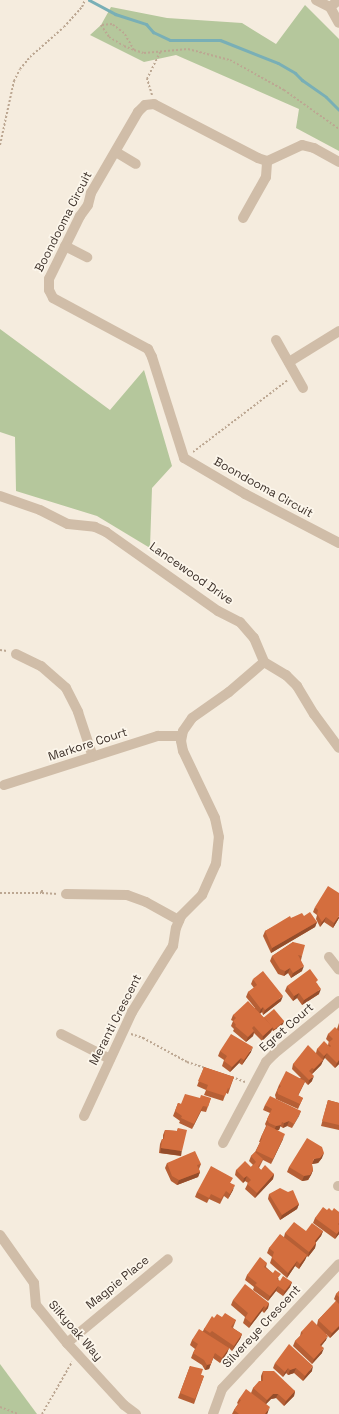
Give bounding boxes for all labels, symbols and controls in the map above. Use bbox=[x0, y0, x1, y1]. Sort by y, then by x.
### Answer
street label: Boondooma Circuit bbox=[32, 169, 96, 275]
street label: Boondooma Circuit bbox=[211, 455, 315, 521]
street label: Lancewood Drive bbox=[146, 540, 236, 608]
street label: Markore Court bbox=[47, 725, 129, 765]
street label: Meranti Crescent bbox=[87, 972, 145, 1068]
street label: Egret Court bbox=[257, 1001, 317, 1055]
street label: Magpie Place bbox=[84, 1253, 152, 1313]
street label: Silvereye Crescent bbox=[220, 1283, 304, 1371]
street label: Silkyoak Way bbox=[45, 1298, 105, 1364]

